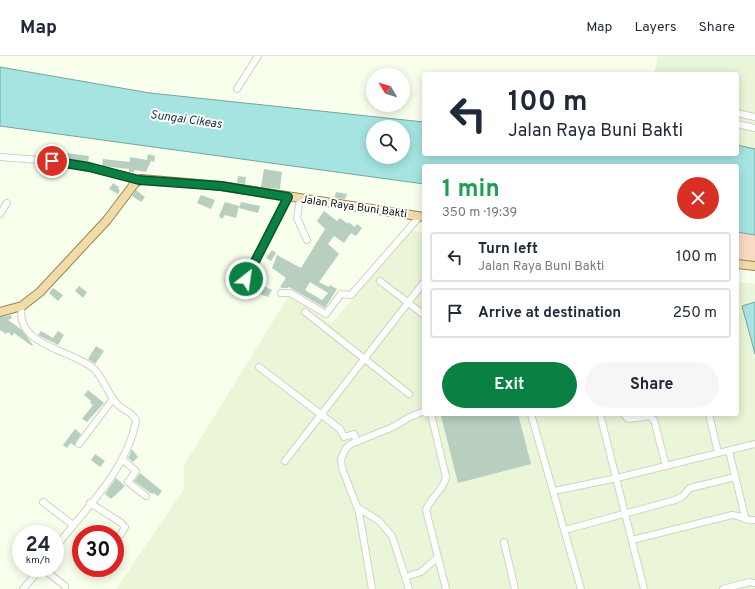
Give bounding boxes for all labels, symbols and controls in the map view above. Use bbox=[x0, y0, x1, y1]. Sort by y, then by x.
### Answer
text: Map bbox=[20, 16, 57, 40]
text: Map bbox=[586, 19, 612, 36]
text: Layers bbox=[634, 19, 676, 36]
text: Share bbox=[698, 19, 735, 36]
north arrow bbox=[366, 68, 410, 112]
map controls bbox=[366, 68, 410, 164]
text: 100 m bbox=[508, 85, 588, 121]
icon: left bbox=[442, 88, 494, 140]
water label: Sungai Cikeas bbox=[149, 107, 223, 133]
button: search bbox=[366, 120, 410, 164]
text: Jalan Raya Buni Bakti bbox=[508, 120, 683, 143]
pin bbox=[35, 144, 69, 178]
icon: arrive bbox=[41, 150, 63, 172]
text: 1 min bbox=[442, 175, 500, 205]
button: close bbox=[677, 177, 719, 219]
street label: Jalan Raya Buni Bakti bbox=[300, 193, 408, 221]
text: 350 m · 19:39 bbox=[442, 205, 517, 221]
text: Turn left bbox=[478, 240, 538, 259]
icon: left bbox=[444, 246, 466, 268]
text: 100 m bbox=[676, 248, 717, 267]
position arrow bbox=[225, 258, 267, 300]
text: Jalan Raya Buni Bakti bbox=[478, 259, 604, 275]
icon: arrive bbox=[444, 302, 466, 324]
text: Arrive at destination bbox=[478, 304, 621, 323]
text: 250 m bbox=[673, 304, 717, 323]
button: Exit bbox=[442, 362, 577, 408]
button: Share bbox=[585, 362, 719, 408]
speed limit sign: 30 bbox=[72, 525, 124, 577]
text: 24 bbox=[25, 533, 51, 559]
text: km/h bbox=[26, 554, 50, 567]

